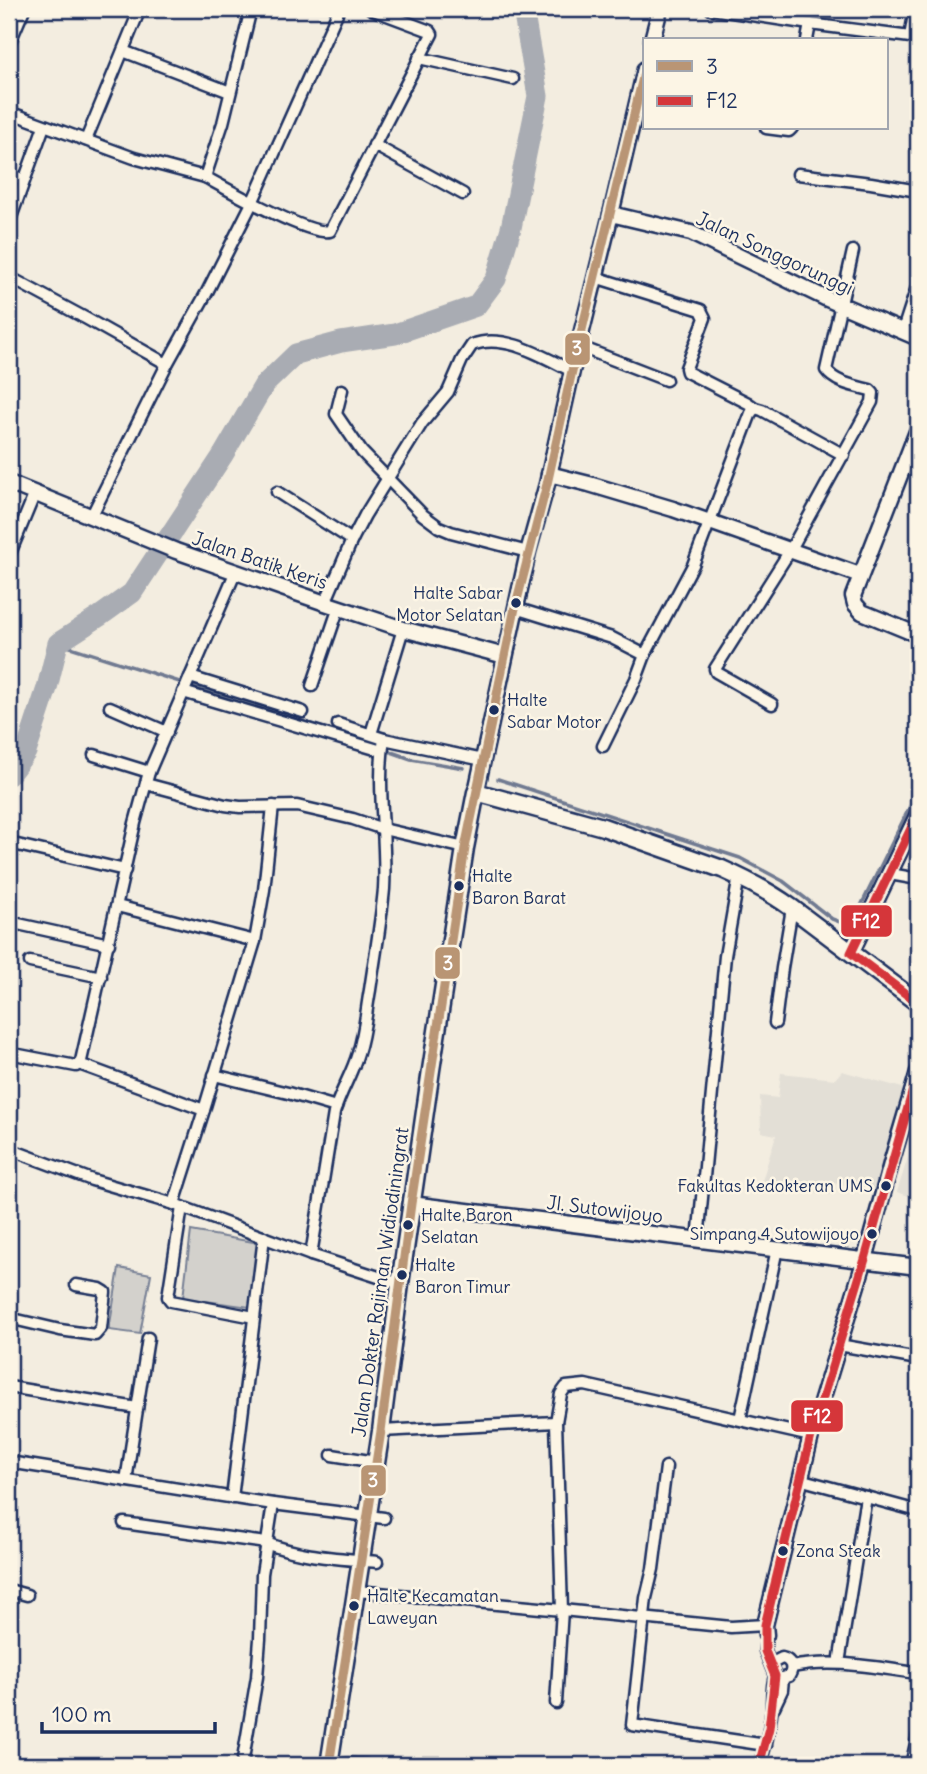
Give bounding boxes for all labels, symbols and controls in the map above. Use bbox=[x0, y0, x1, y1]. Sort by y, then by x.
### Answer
legend bbox=[643, 38, 888, 130]
text: 3 bbox=[706, 53, 718, 80]
text: F12 bbox=[706, 87, 738, 114]
street label: Jalan Songgorunggi bbox=[693, 206, 857, 300]
line badge: 3 bbox=[564, 332, 591, 366]
text: 3 bbox=[572, 336, 582, 360]
street label: Jalan Batik Keris bbox=[189, 526, 331, 594]
place label: Halte Sabar Motor Selatan bbox=[396, 582, 503, 626]
marker: Halte Sabar Motor Selatan bbox=[509, 596, 523, 610]
place label: Halte Sabar Motor bbox=[507, 689, 602, 733]
marker: Halte Sabar Motor bbox=[487, 703, 501, 717]
place label: Halte Baron Barat bbox=[472, 865, 566, 909]
marker: Halte Baron Barat bbox=[452, 879, 466, 893]
line badge: F12 bbox=[840, 904, 893, 938]
text: F12 bbox=[852, 909, 880, 933]
line badge: 3 bbox=[434, 946, 461, 980]
text: 3 bbox=[443, 951, 453, 975]
street label: Jalan Dokter Rajiman Widiodiningrat bbox=[346, 1125, 414, 1439]
place label: Fakultas Kedokteran UMS bbox=[677, 1175, 873, 1197]
marker: Fakultas Kedokteran UMS bbox=[879, 1179, 893, 1193]
street label: Jl. Sutowijoyo bbox=[545, 1190, 665, 1228]
place label: Halte Baron Selatan bbox=[421, 1204, 513, 1248]
marker: Halte Baron Selatan bbox=[401, 1218, 415, 1232]
place label: Simpang 4 Sutowijoyo bbox=[690, 1223, 859, 1245]
marker: Simpang 4 Sutowijoyo bbox=[865, 1227, 879, 1241]
place label: Halte Baron Timur bbox=[415, 1254, 511, 1298]
marker: Halte Baron Timur bbox=[395, 1268, 409, 1282]
line badge: F12 bbox=[790, 1399, 844, 1433]
text: F12 bbox=[803, 1404, 831, 1428]
line badge: 3 bbox=[360, 1464, 387, 1497]
text: 3 bbox=[368, 1468, 378, 1492]
place label: Zona Steak bbox=[796, 1540, 881, 1562]
marker: Zona Steak bbox=[776, 1544, 790, 1558]
place label: Halte Kecamatan Laweyan bbox=[367, 1585, 499, 1629]
marker: Halte Kecamatan Laweyan bbox=[347, 1599, 361, 1613]
scale bar bbox=[42, 1690, 215, 1734]
text: 100 m bbox=[52, 1701, 111, 1728]

